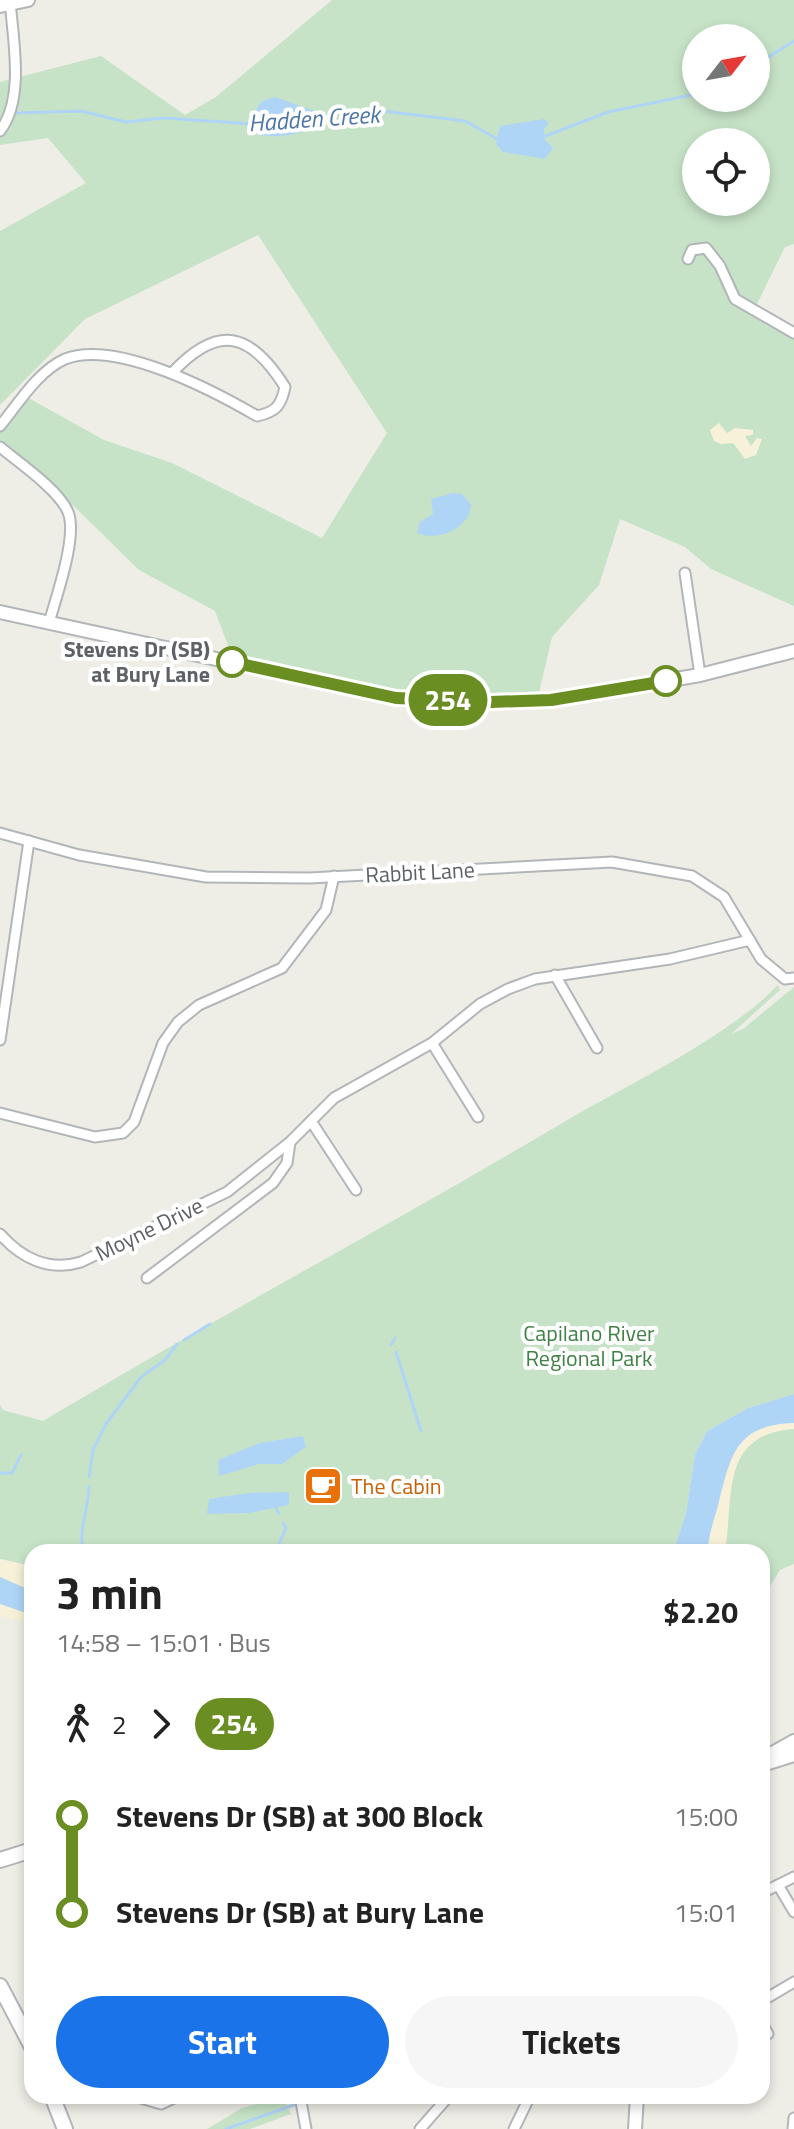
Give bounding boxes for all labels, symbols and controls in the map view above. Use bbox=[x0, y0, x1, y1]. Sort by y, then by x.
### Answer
north arrow bbox=[682, 24, 770, 112]
map controls bbox=[682, 24, 770, 216]
water label: Hadden Creek bbox=[247, 95, 384, 141]
button: locate bbox=[682, 128, 770, 216]
place label: Stevens Dr (SB) at Bury Lane bbox=[64, 632, 210, 691]
marker: Stevens Dr (SB) at Bury Lane bbox=[217, 647, 247, 677]
unlabelled marker bbox=[651, 666, 681, 696]
line badge: 254 bbox=[402, 674, 494, 726]
text: 254 bbox=[424, 678, 472, 721]
street label: Rabbit Lane bbox=[364, 852, 476, 892]
street label: Moyne Drive bbox=[89, 1188, 209, 1270]
park label: Capilano River Regional Park bbox=[523, 1316, 655, 1375]
cafe icon: The Cabin bbox=[302, 1465, 344, 1507]
place label: The Cabin bbox=[351, 1469, 442, 1503]
text: 3 min bbox=[56, 1559, 163, 1626]
text: $2.20 bbox=[663, 1589, 738, 1635]
text: 14:58 – 15:01 · Bus bbox=[56, 1623, 271, 1662]
icon: walk bbox=[56, 1702, 100, 1746]
icon: forward bbox=[139, 1702, 183, 1746]
text: 254 bbox=[211, 1702, 258, 1745]
text: 2 bbox=[112, 1705, 127, 1744]
text: Stevens Dr (SB) at 300 Block bbox=[116, 1793, 483, 1839]
text: 15:00 bbox=[674, 1797, 738, 1836]
text: Stevens Dr (SB) at Bury Lane bbox=[116, 1889, 484, 1935]
text: 15:01 bbox=[674, 1893, 738, 1932]
button: Start bbox=[56, 1996, 389, 2088]
button: Tickets bbox=[405, 1996, 738, 2088]

